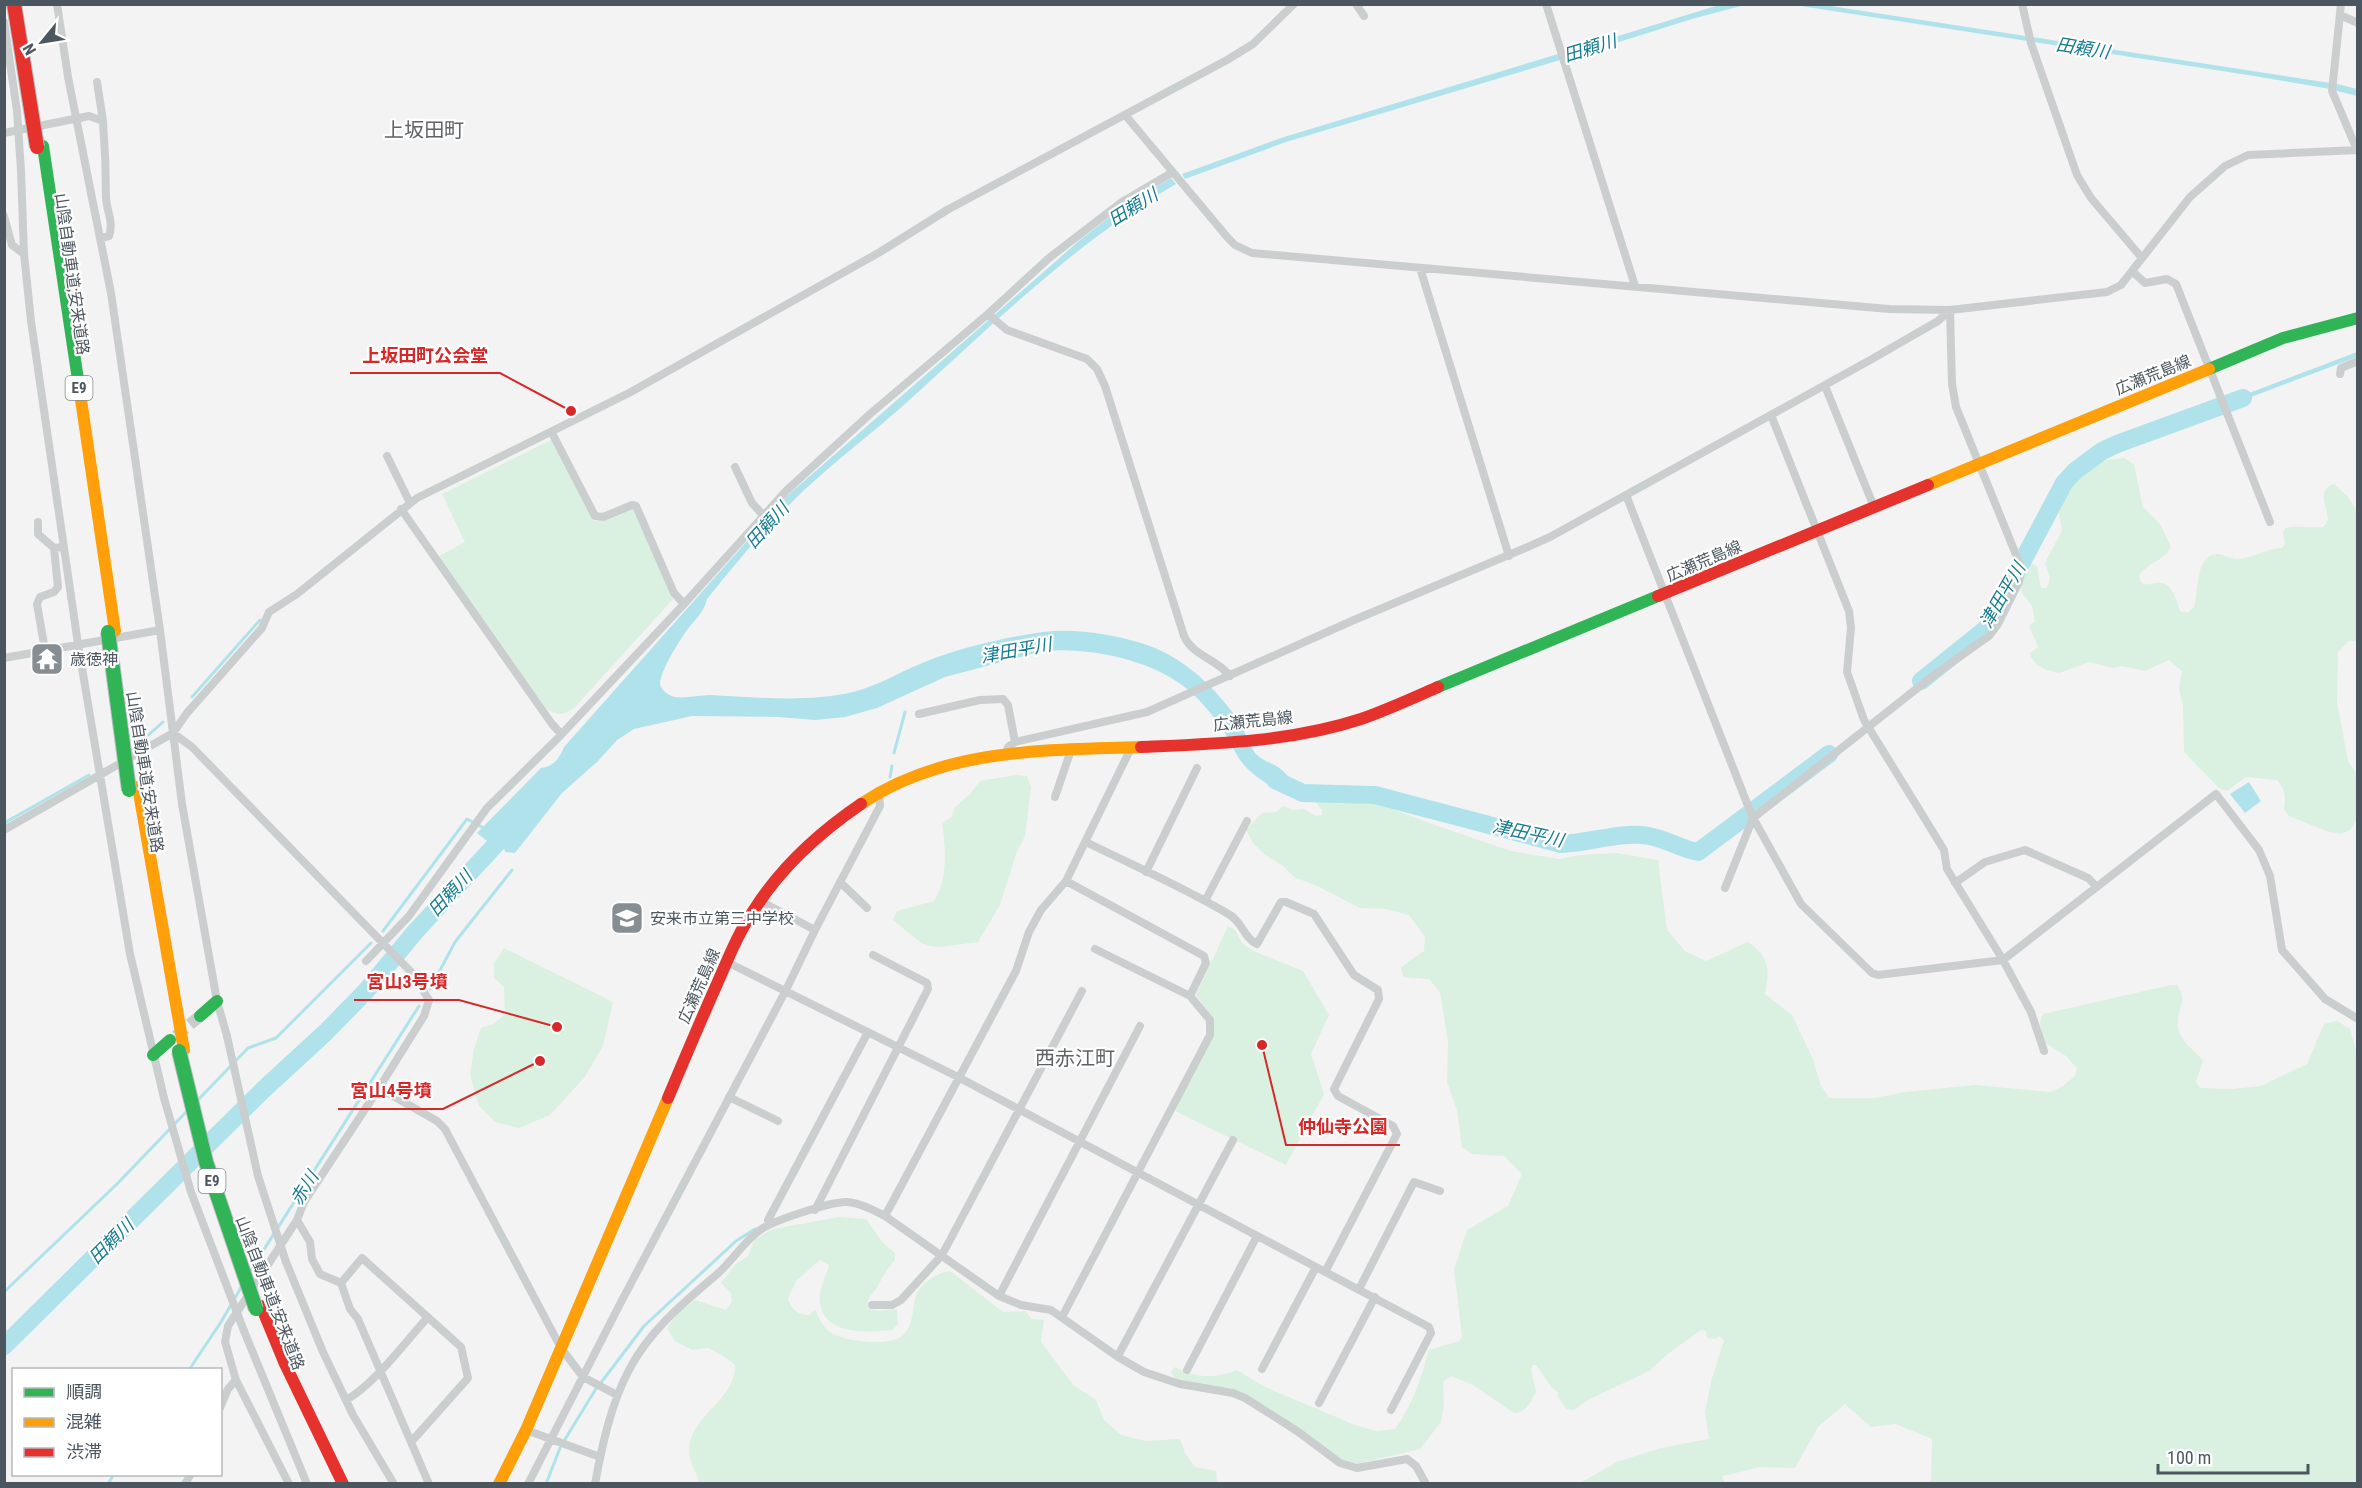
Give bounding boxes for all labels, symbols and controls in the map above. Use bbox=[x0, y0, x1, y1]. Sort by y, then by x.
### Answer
north arrow bbox=[12, 12, 72, 72]
water label: 田頼川 bbox=[1561, 29, 1621, 66]
water label: 田頼川 bbox=[2055, 33, 2113, 63]
text: N bbox=[19, 40, 40, 58]
district label: 上坂田町 bbox=[384, 118, 464, 142]
water label: 田頼川 bbox=[1105, 183, 1163, 230]
street label: 山陰自動車道;安来道路 bbox=[51, 192, 93, 356]
callout: 上坂田町公会堂 bbox=[350, 337, 500, 373]
text: 上坂田町公会堂 bbox=[362, 345, 488, 366]
street label: 広瀬荒島線 bbox=[2112, 351, 2194, 399]
road number: E9 bbox=[66, 376, 92, 400]
water label: 田頼川 bbox=[741, 496, 794, 552]
street label: 広瀬荒島線 bbox=[1663, 537, 1745, 585]
water label: 津田平川 bbox=[1975, 557, 2030, 631]
water label: 津田平川 bbox=[979, 633, 1055, 667]
temple icon: 歳徳神 bbox=[29, 641, 65, 677]
place label: 歳徳神 bbox=[70, 650, 118, 669]
street label: 山陰自動車道;安来道路 bbox=[123, 690, 167, 854]
street label: 広瀬荒島線 bbox=[1212, 707, 1294, 735]
water label: 津田平川 bbox=[1491, 815, 1567, 851]
water label: 田頼川 bbox=[424, 865, 477, 920]
school or university icon: 安来市立第三中学校 bbox=[609, 900, 645, 936]
place label: 安来市立第三中学校 bbox=[650, 909, 794, 928]
street label: 広瀬荒島線 bbox=[674, 946, 724, 1026]
callout: 宮山3号墳 bbox=[354, 964, 459, 1000]
text: 宮山3号墳 bbox=[366, 971, 448, 992]
district label: 西赤江町 bbox=[1035, 1046, 1115, 1070]
callout: 宮山4号墳 bbox=[338, 1073, 443, 1109]
text: 宮山4号墳 bbox=[350, 1080, 432, 1101]
callout: 仲仙寺公園 bbox=[1286, 1109, 1400, 1145]
text: 仲仙寺公園 bbox=[1298, 1116, 1388, 1137]
water label: 赤川 bbox=[286, 1165, 324, 1209]
road number: E9 bbox=[198, 1169, 226, 1193]
water label: 田頼川 bbox=[84, 1213, 139, 1268]
street label: 山陰自動車道;安来道路 bbox=[232, 1213, 308, 1373]
legend bbox=[12, 1368, 222, 1476]
text: 順調 bbox=[66, 1381, 102, 1402]
text: 混雑 bbox=[66, 1411, 102, 1432]
scale bar bbox=[2158, 1437, 2308, 1475]
text: 渋滞 bbox=[66, 1441, 102, 1462]
text: 100 m bbox=[2167, 1447, 2211, 1468]

